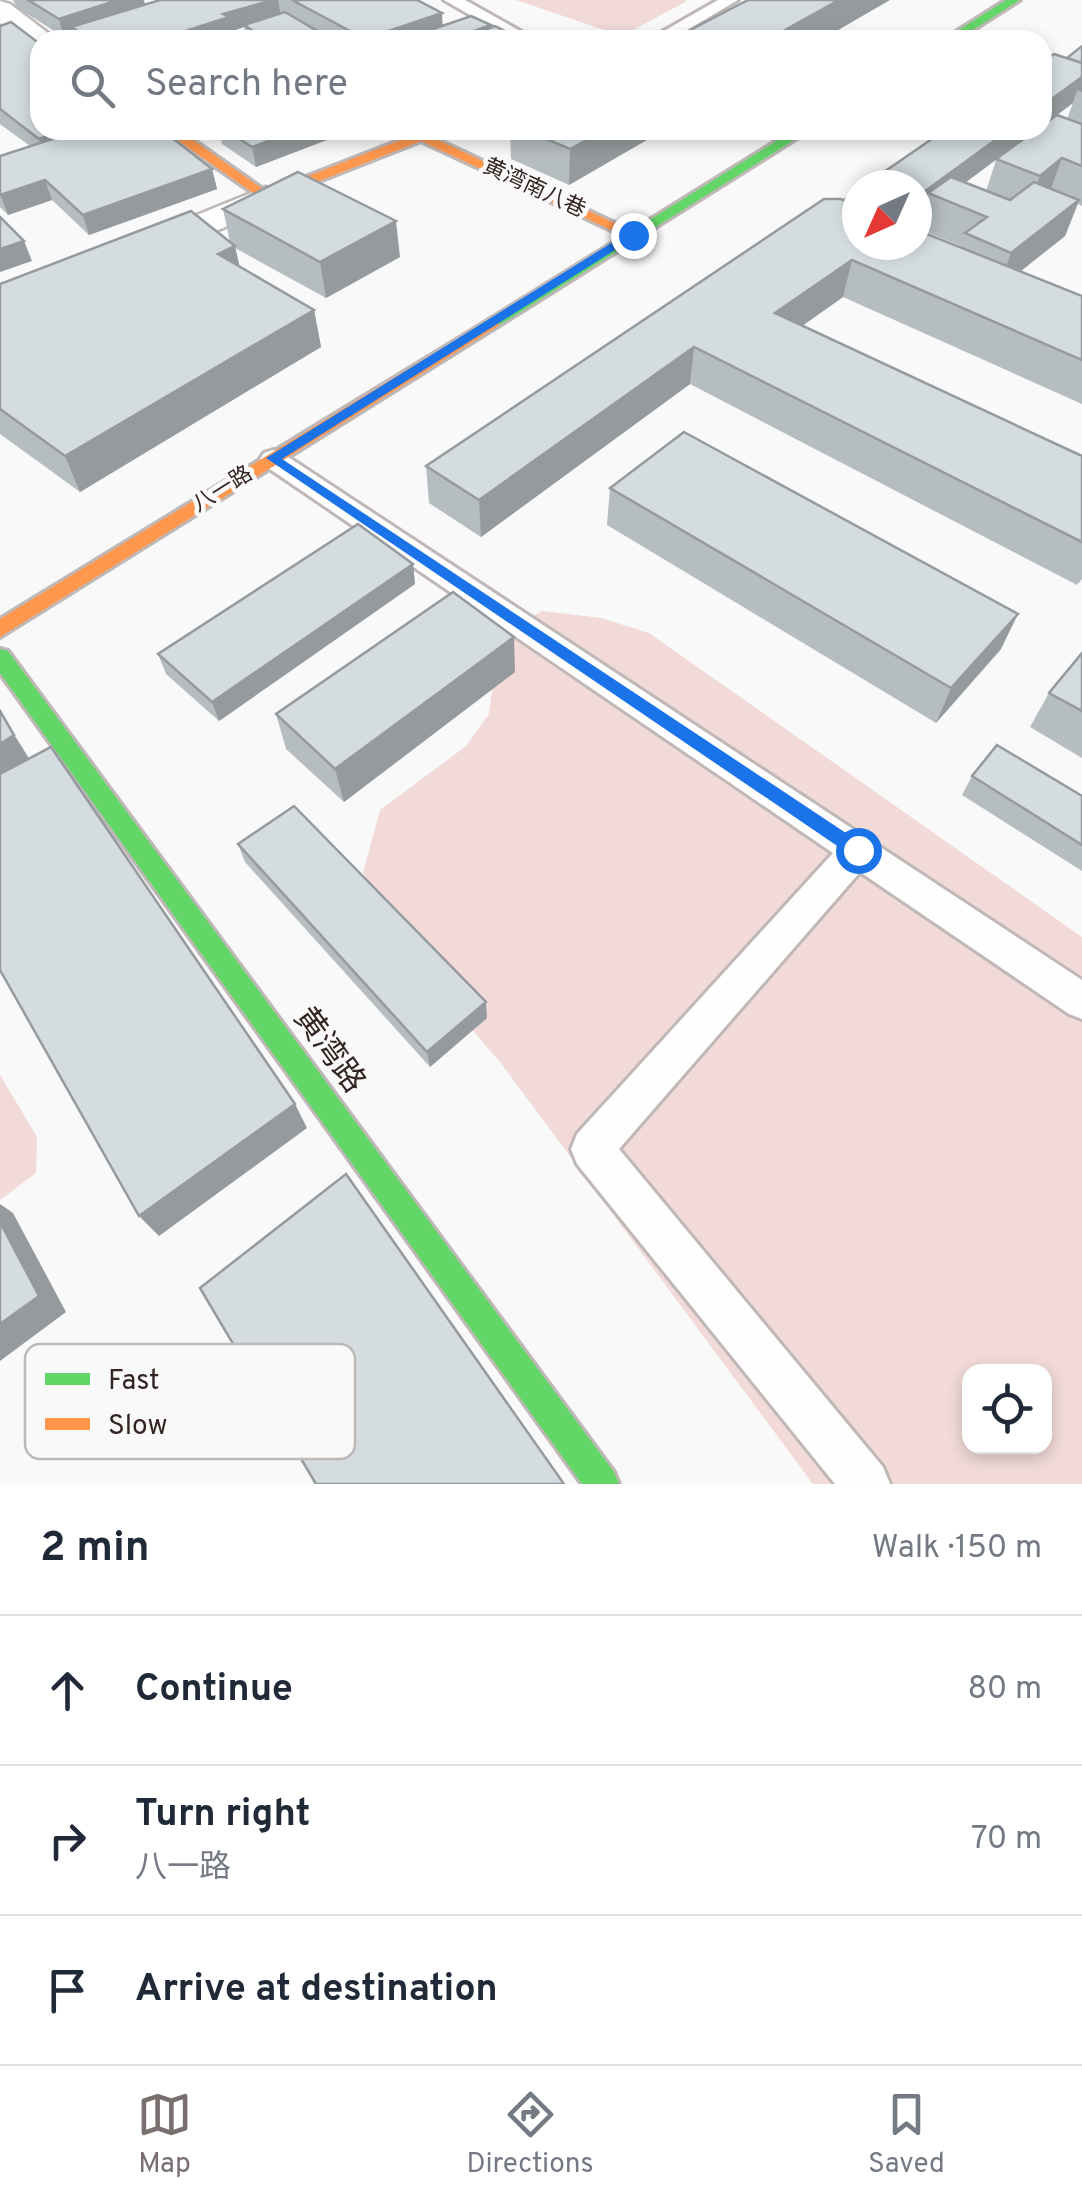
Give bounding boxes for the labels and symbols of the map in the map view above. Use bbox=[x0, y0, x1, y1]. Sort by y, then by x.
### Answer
street label: 黄湾南八巷 bbox=[478, 154, 590, 224]
north arrow bbox=[842, 170, 932, 260]
route end bbox=[611, 213, 657, 259]
street label: 八一路 bbox=[188, 461, 258, 519]
route start bbox=[836, 828, 882, 874]
street label: 黄湾路 bbox=[284, 1000, 372, 1102]
legend bbox=[25, 1344, 355, 1459]
text: Fast bbox=[108, 1364, 160, 1400]
text: Slow bbox=[108, 1409, 167, 1445]

